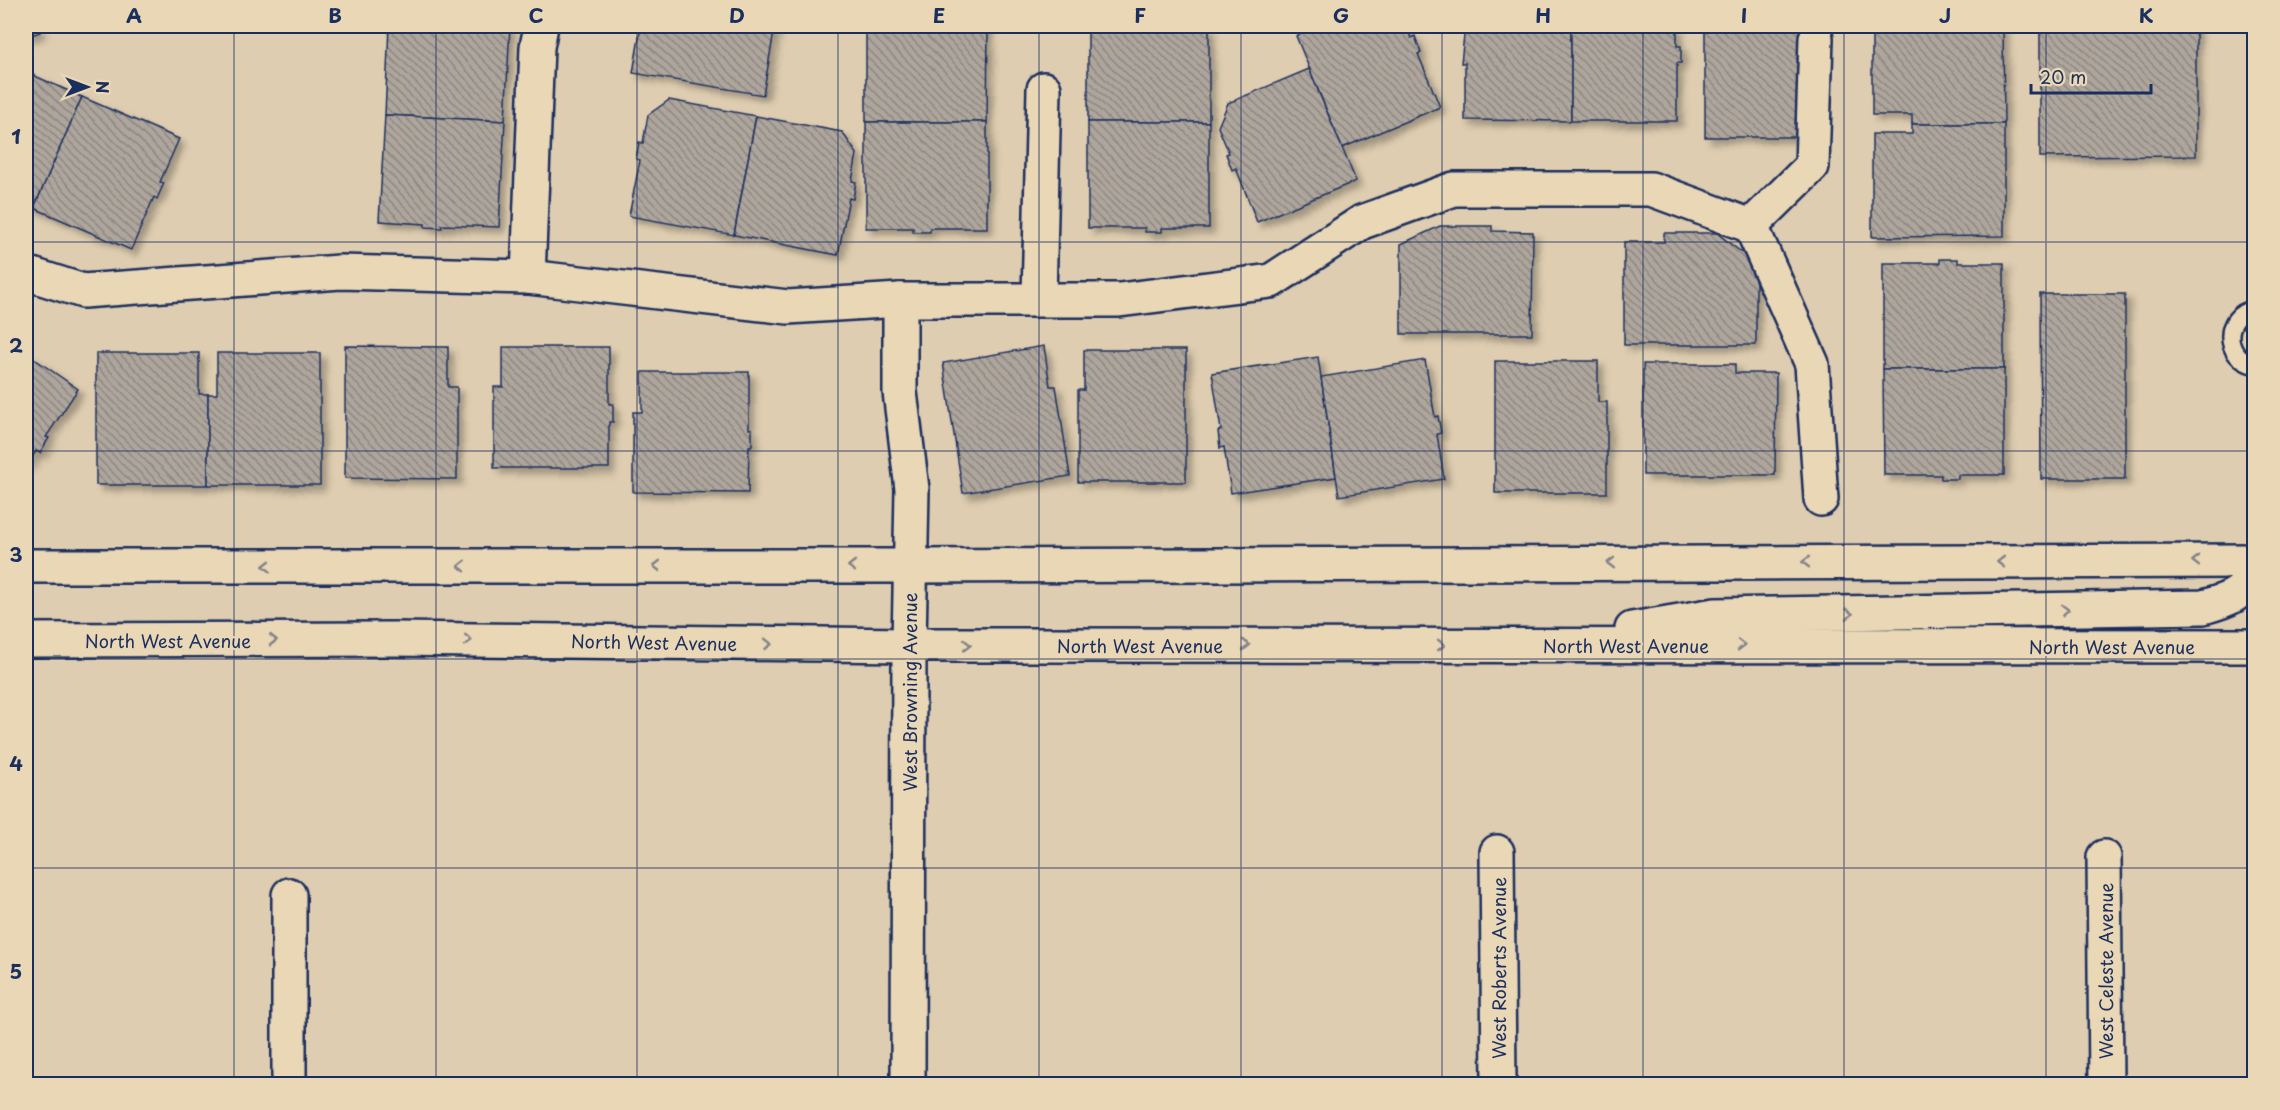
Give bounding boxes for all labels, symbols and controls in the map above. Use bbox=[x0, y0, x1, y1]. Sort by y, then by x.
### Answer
text: A bbox=[126, 0, 142, 30]
text: B bbox=[328, 0, 342, 30]
text: C bbox=[528, 0, 544, 30]
text: D bbox=[729, 0, 745, 30]
text: E bbox=[933, 0, 945, 30]
text: F bbox=[1134, 0, 1146, 30]
text: G bbox=[1333, 0, 1349, 30]
text: H bbox=[1535, 0, 1551, 30]
text: I bbox=[1741, 0, 1747, 30]
text: J bbox=[1939, 0, 1951, 30]
text: K bbox=[2139, 0, 2154, 30]
north arrow bbox=[57, 57, 117, 117]
scale bar bbox=[2031, 57, 2151, 95]
text: 20 m bbox=[2040, 63, 2086, 90]
text: N bbox=[91, 81, 115, 93]
text: 1 bbox=[11, 121, 21, 151]
text: 2 bbox=[9, 330, 23, 360]
text: 3 bbox=[9, 539, 23, 569]
one-way arrow bbox=[1997, 555, 2006, 568]
one-way arrow bbox=[2192, 555, 2201, 567]
one-way arrow bbox=[1802, 556, 1811, 568]
one-way arrow bbox=[1607, 557, 1616, 569]
one-way arrow bbox=[262, 560, 271, 572]
one-way arrow bbox=[457, 560, 466, 572]
one-way arrow bbox=[652, 560, 661, 572]
one-way arrow bbox=[847, 560, 856, 572]
street label: West Browning Avenue bbox=[896, 592, 923, 792]
one-way arrow bbox=[2061, 604, 2070, 616]
one-way arrow bbox=[1845, 608, 1854, 620]
street label: North West Avenue bbox=[85, 627, 251, 654]
street label: North West Avenue bbox=[571, 627, 738, 657]
street label: North West Avenue bbox=[1057, 632, 1223, 659]
street label: North West Avenue bbox=[1543, 632, 1709, 659]
street label: North West Avenue bbox=[2029, 633, 2195, 660]
one-way arrow bbox=[268, 634, 277, 646]
one-way arrow bbox=[463, 634, 472, 646]
one-way arrow bbox=[763, 637, 772, 650]
one-way arrow bbox=[963, 639, 972, 651]
one-way arrow bbox=[1242, 639, 1251, 651]
one-way arrow bbox=[1437, 639, 1446, 651]
one-way arrow bbox=[1737, 639, 1746, 651]
text: 4 bbox=[9, 748, 23, 778]
street label: West Roberts Avenue bbox=[1485, 877, 1512, 1059]
street label: West Celeste Avenue bbox=[2092, 883, 2119, 1059]
text: 5 bbox=[10, 956, 22, 986]

